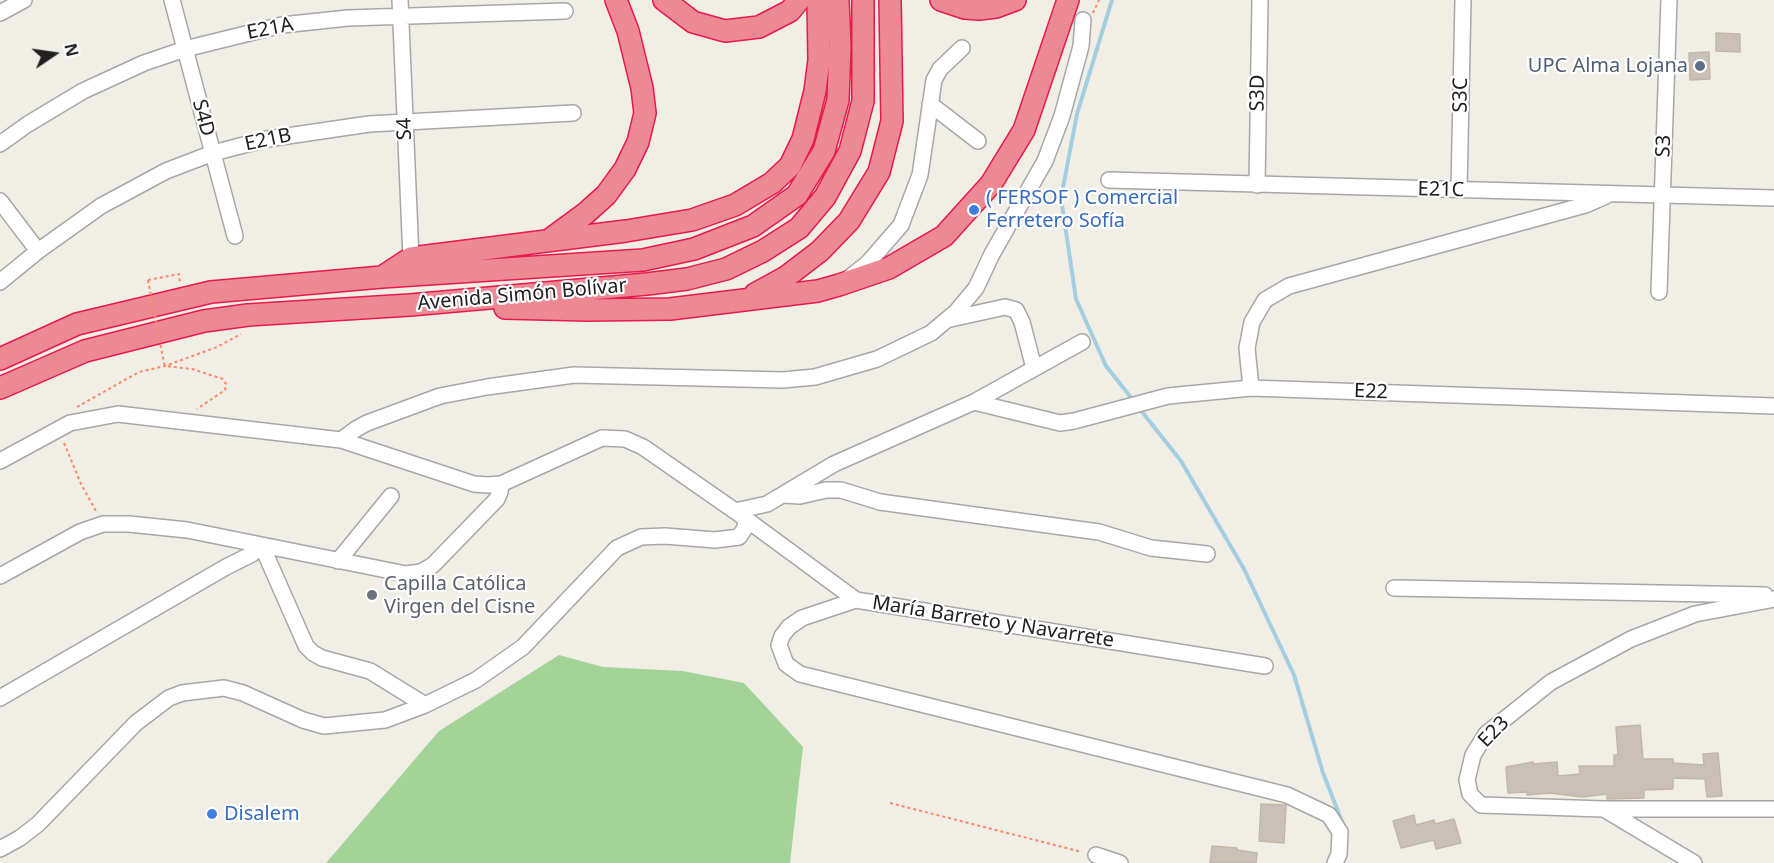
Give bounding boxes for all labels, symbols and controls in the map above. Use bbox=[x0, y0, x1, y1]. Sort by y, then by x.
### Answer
street label: E21A bbox=[245, 13, 295, 45]
north arrow bbox=[24, 24, 84, 84]
text: N bbox=[59, 41, 84, 59]
place label: UPC Alma Lojana bbox=[1528, 54, 1688, 78]
marker: UPC Alma Lojana bbox=[1693, 59, 1707, 73]
street label: S3D bbox=[1246, 74, 1270, 112]
street label: S3C bbox=[1449, 77, 1473, 113]
street label: S4D bbox=[187, 97, 219, 139]
street label: S4 bbox=[393, 117, 417, 141]
street label: E21B bbox=[243, 123, 293, 157]
street label: S3 bbox=[1652, 134, 1676, 158]
street label: E21C bbox=[1417, 178, 1465, 202]
place label: ( FERSOF ) Comercial Ferretero Sofía bbox=[986, 186, 1178, 233]
marker: ( FERSOF ) Comercial Ferretero Sofía bbox=[967, 203, 981, 217]
street label: Avenida Simón Bolívar bbox=[416, 274, 628, 316]
street label: E22 bbox=[1354, 379, 1388, 405]
place label: Capilla Católica Virgen del Cisne bbox=[384, 572, 535, 619]
marker: Capilla Católica Virgen del Cisne bbox=[365, 588, 379, 602]
street label: María Barreto y Navarrete bbox=[870, 591, 1116, 653]
street label: E23 bbox=[1474, 711, 1514, 753]
place label: Disalem bbox=[224, 802, 300, 826]
marker: Disalem bbox=[205, 807, 219, 821]

